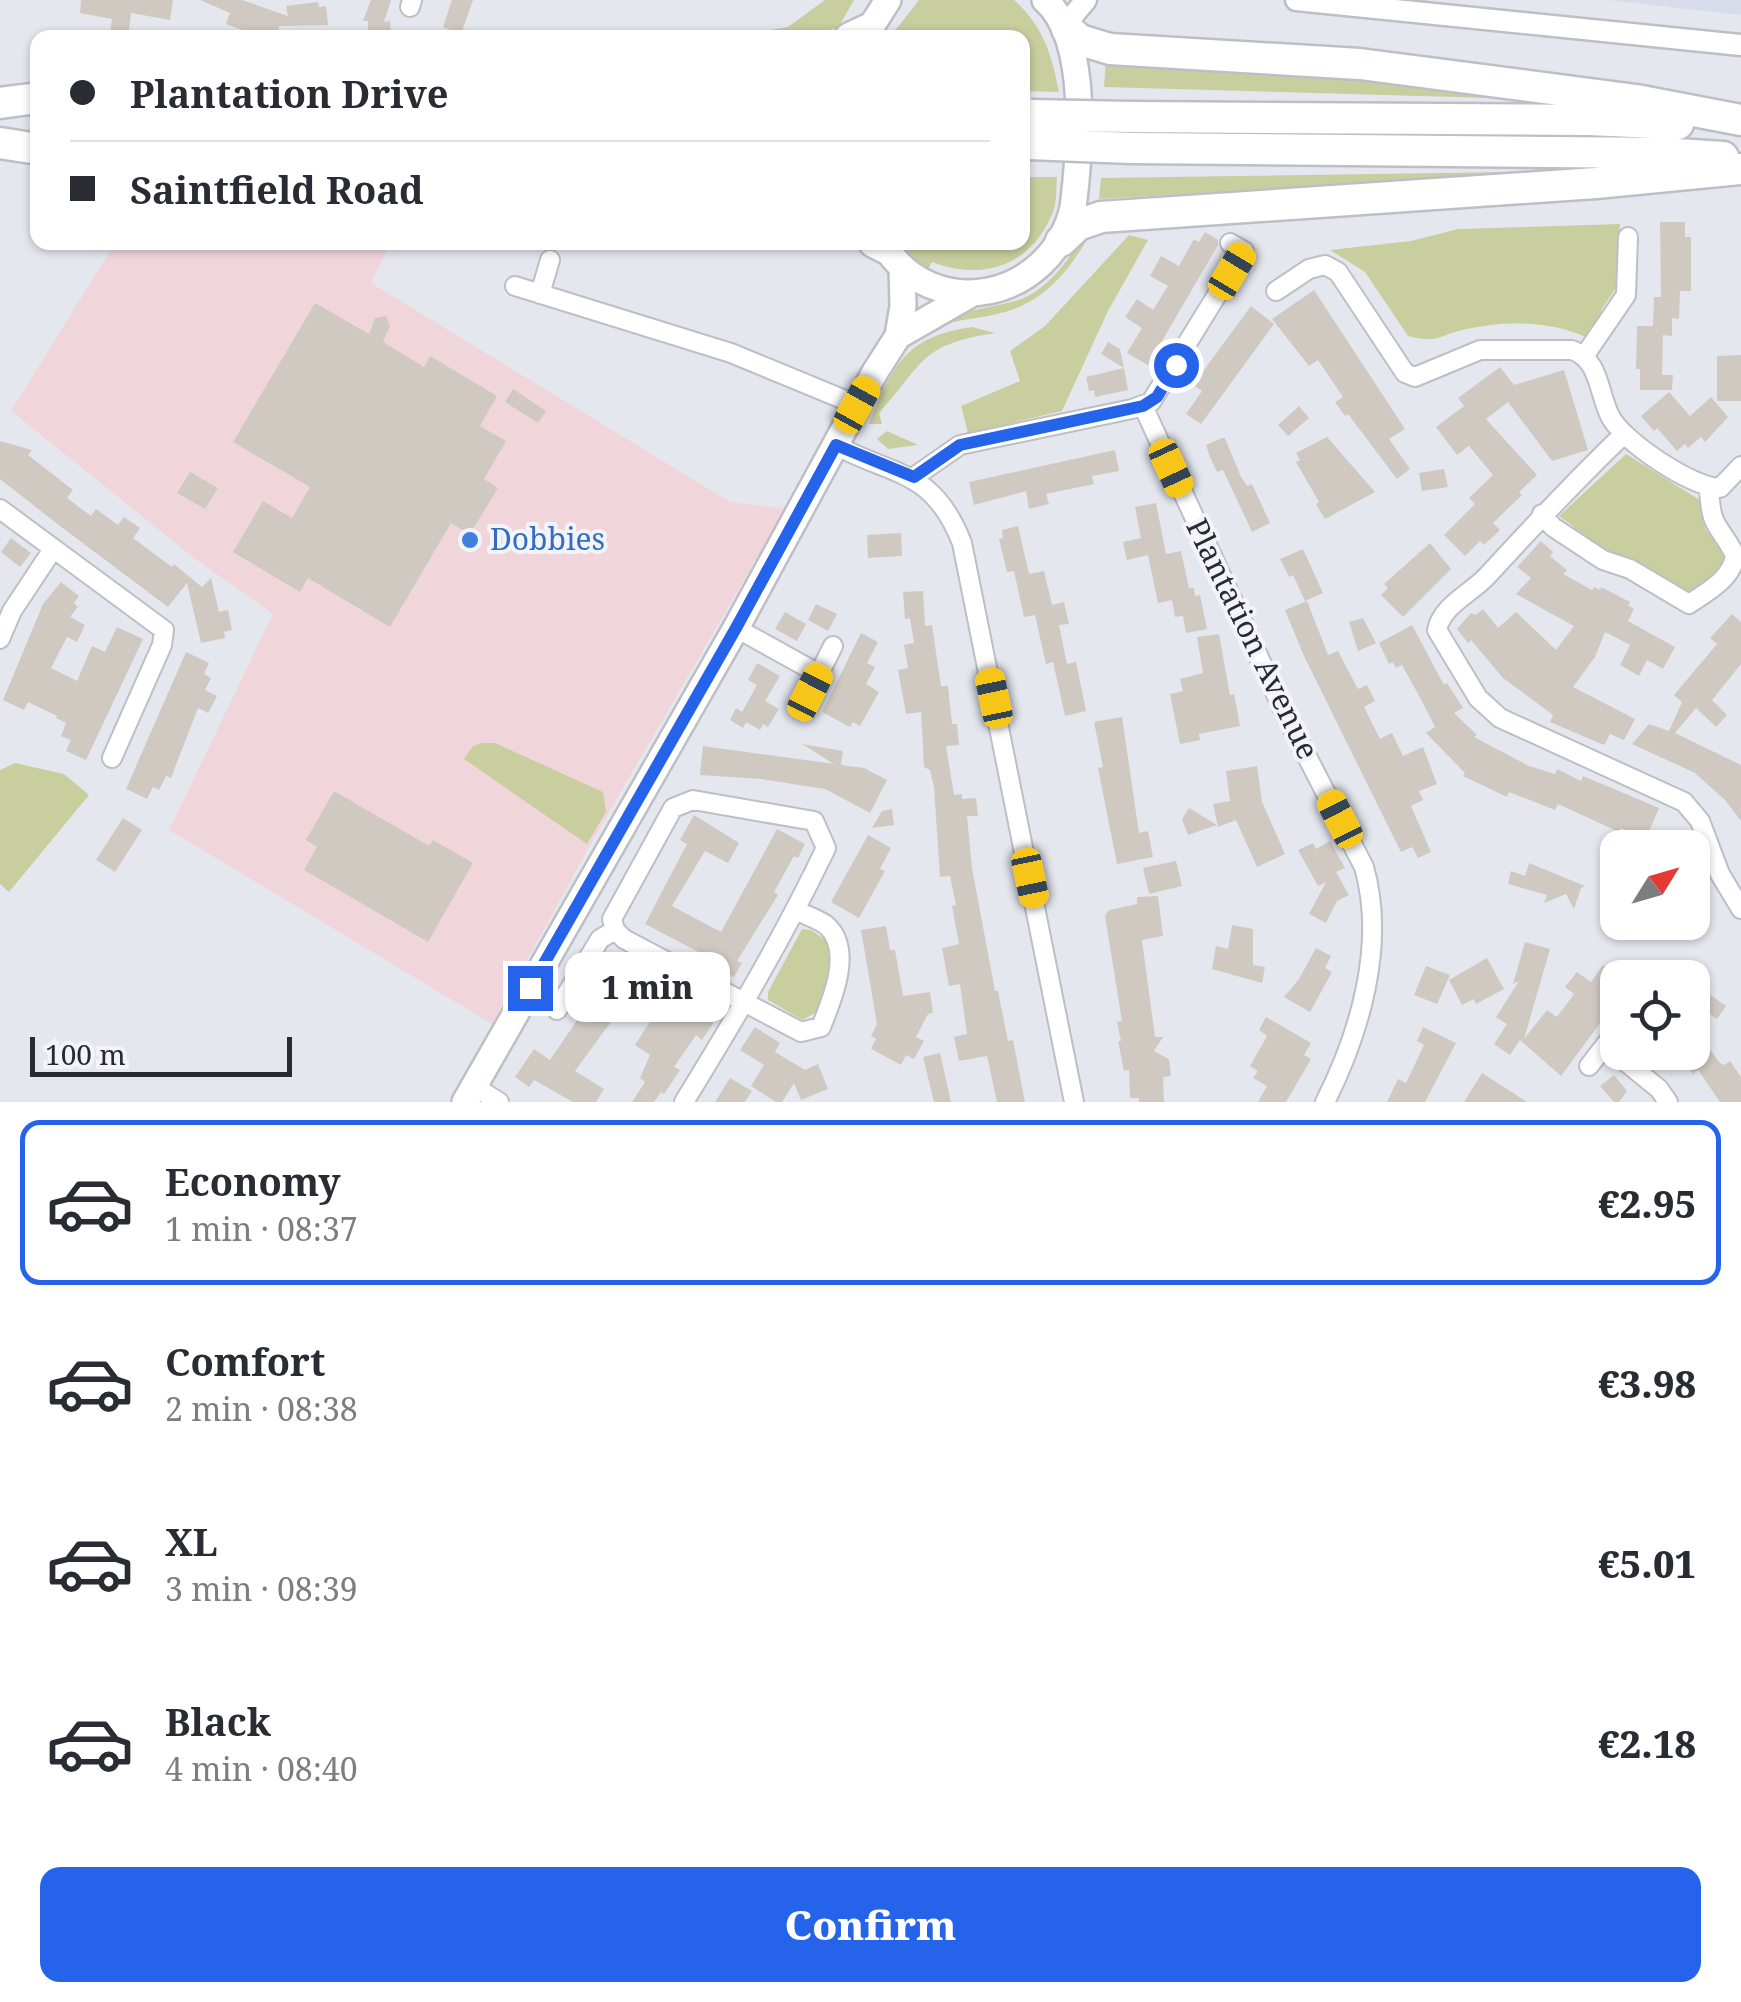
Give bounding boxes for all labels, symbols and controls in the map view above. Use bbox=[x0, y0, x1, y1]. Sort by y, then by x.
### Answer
text: Plantation Drive bbox=[130, 67, 448, 119]
text: Saintfield Road bbox=[130, 163, 424, 215]
car bbox=[1204, 238, 1260, 304]
route start bbox=[1154, 343, 1199, 388]
car bbox=[829, 371, 885, 439]
car bbox=[1145, 434, 1197, 502]
street label: Plantation Avenue bbox=[1177, 511, 1329, 765]
place label: Dobbies bbox=[490, 518, 605, 559]
marker: Dobbies bbox=[459, 529, 481, 551]
car bbox=[783, 658, 837, 726]
car bbox=[973, 666, 1015, 730]
car bbox=[1313, 785, 1367, 853]
north arrow bbox=[1600, 830, 1710, 940]
map controls bbox=[1600, 830, 1710, 1070]
car bbox=[1009, 846, 1051, 910]
callout: 1 min bbox=[565, 953, 730, 1023]
button: locate bbox=[1600, 960, 1710, 1070]
text: 1 min bbox=[602, 965, 693, 1008]
route end bbox=[508, 966, 553, 1011]
scale bar bbox=[30, 1032, 292, 1076]
text: 100 m bbox=[45, 1035, 126, 1073]
text: Economy bbox=[165, 1155, 341, 1207]
icon: car bbox=[45, 1158, 135, 1248]
text: €2.95 bbox=[1598, 1177, 1696, 1229]
text: 1 min · 08:37 bbox=[165, 1207, 358, 1250]
text: Comfort bbox=[165, 1335, 325, 1387]
icon: car bbox=[45, 1338, 135, 1428]
text: €3.98 bbox=[1598, 1357, 1696, 1409]
text: 2 min · 08:38 bbox=[165, 1387, 358, 1430]
text: XL bbox=[165, 1515, 218, 1567]
icon: car bbox=[45, 1518, 135, 1608]
text: €5.01 bbox=[1598, 1537, 1696, 1589]
text: 3 min · 08:39 bbox=[165, 1567, 358, 1610]
text: Black bbox=[165, 1695, 271, 1747]
icon: car bbox=[45, 1698, 135, 1788]
text: €2.18 bbox=[1598, 1717, 1696, 1769]
text: 4 min · 08:40 bbox=[165, 1747, 358, 1790]
button: Confirm bbox=[40, 1867, 1701, 1982]

